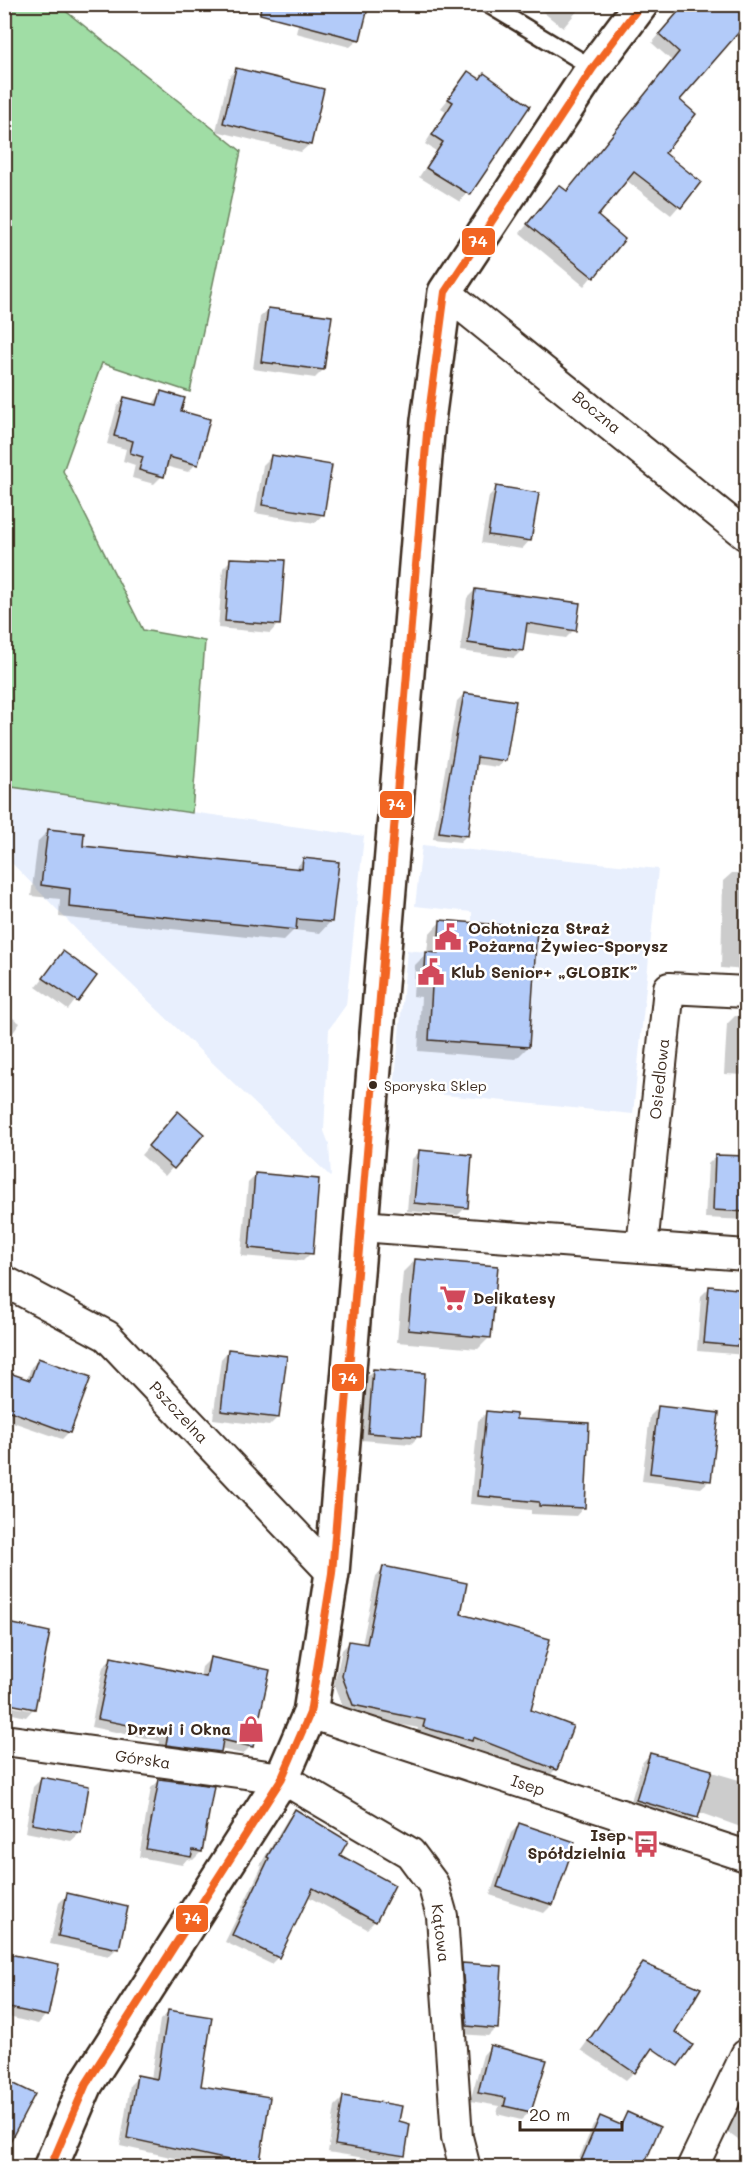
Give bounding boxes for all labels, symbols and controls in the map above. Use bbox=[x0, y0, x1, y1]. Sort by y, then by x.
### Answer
line badge: 74 bbox=[461, 227, 496, 256]
text: 74 bbox=[468, 230, 488, 251]
street label: Boczna bbox=[569, 386, 626, 438]
line badge: 74 bbox=[379, 790, 413, 819]
text: 74 bbox=[386, 793, 406, 814]
place label: Ochotnicza Straż Pożarna Żywiec-Sporysz bbox=[468, 917, 668, 956]
public building icon: Ochotnicza Straż Pożarna Żywiec-Sporysz bbox=[433, 922, 463, 952]
public building icon: Klub Senior+ „GLOBIK” bbox=[416, 957, 446, 987]
place label: Klub Senior+ „GLOBIK” bbox=[451, 961, 638, 982]
street label: Osiedlowa bbox=[644, 1037, 673, 1120]
place label: Sporyska Sklep bbox=[384, 1076, 487, 1095]
marker: Sporyska Sklep bbox=[367, 1079, 379, 1091]
supermarket icon: Delikatesy bbox=[438, 1283, 468, 1313]
place label: Delikatesy bbox=[473, 1287, 556, 1308]
line badge: 74 bbox=[331, 1363, 365, 1392]
text: 74 bbox=[338, 1367, 358, 1388]
street label: Pszczelna bbox=[145, 1376, 213, 1447]
shop icon: Drzwi i Okna bbox=[236, 1714, 266, 1744]
place label: Drzwi i Okna bbox=[127, 1718, 231, 1739]
street label: Górska bbox=[114, 1744, 172, 1773]
street label: Isep bbox=[508, 1769, 548, 1800]
place label: Isep Spółdzielnia bbox=[528, 1824, 626, 1863]
bus stop icon: Isep Spółdzielnia bbox=[631, 1829, 661, 1859]
street label: Kątowa bbox=[428, 1903, 455, 1963]
line badge: 74 bbox=[175, 1904, 209, 1933]
text: 74 bbox=[182, 1907, 202, 1928]
scale bar bbox=[520, 2094, 622, 2132]
text: 20 m bbox=[529, 2102, 570, 2126]

